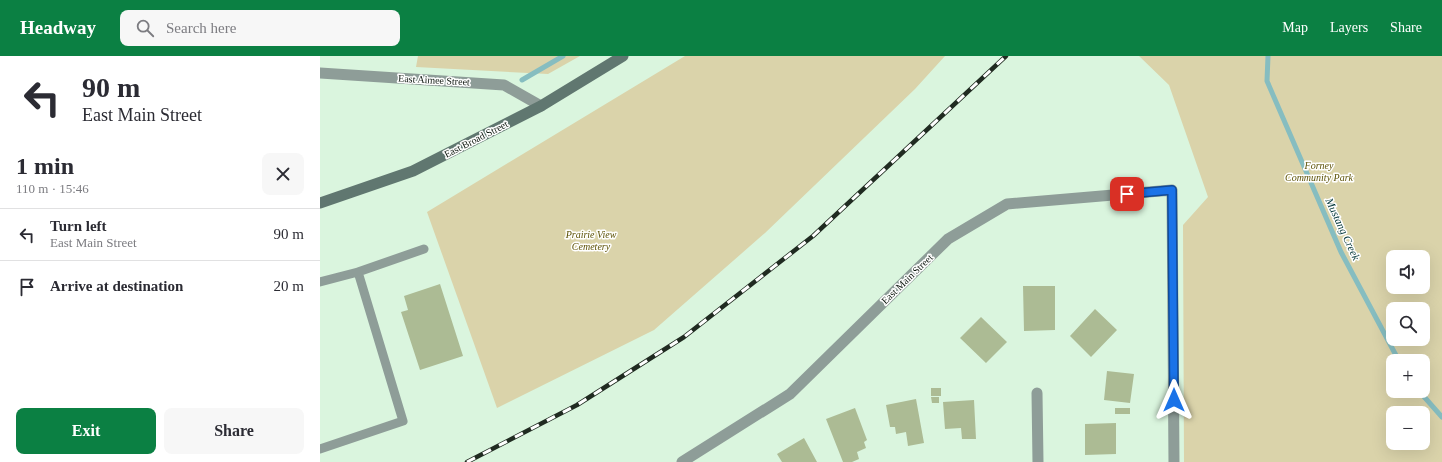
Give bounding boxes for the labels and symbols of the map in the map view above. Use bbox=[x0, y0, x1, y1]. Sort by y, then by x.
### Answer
street label: East Aimee Street bbox=[398, 73, 470, 87]
street label: East Broad Street bbox=[442, 118, 510, 160]
park label: Forney Community Park bbox=[1285, 160, 1354, 183]
pin bbox=[1110, 177, 1144, 211]
water label: Mustang Creek bbox=[1323, 195, 1363, 263]
park label: Prairie View Cemetery bbox=[565, 229, 617, 252]
street label: East Main Street bbox=[879, 252, 935, 306]
position arrow bbox=[1153, 379, 1195, 421]

